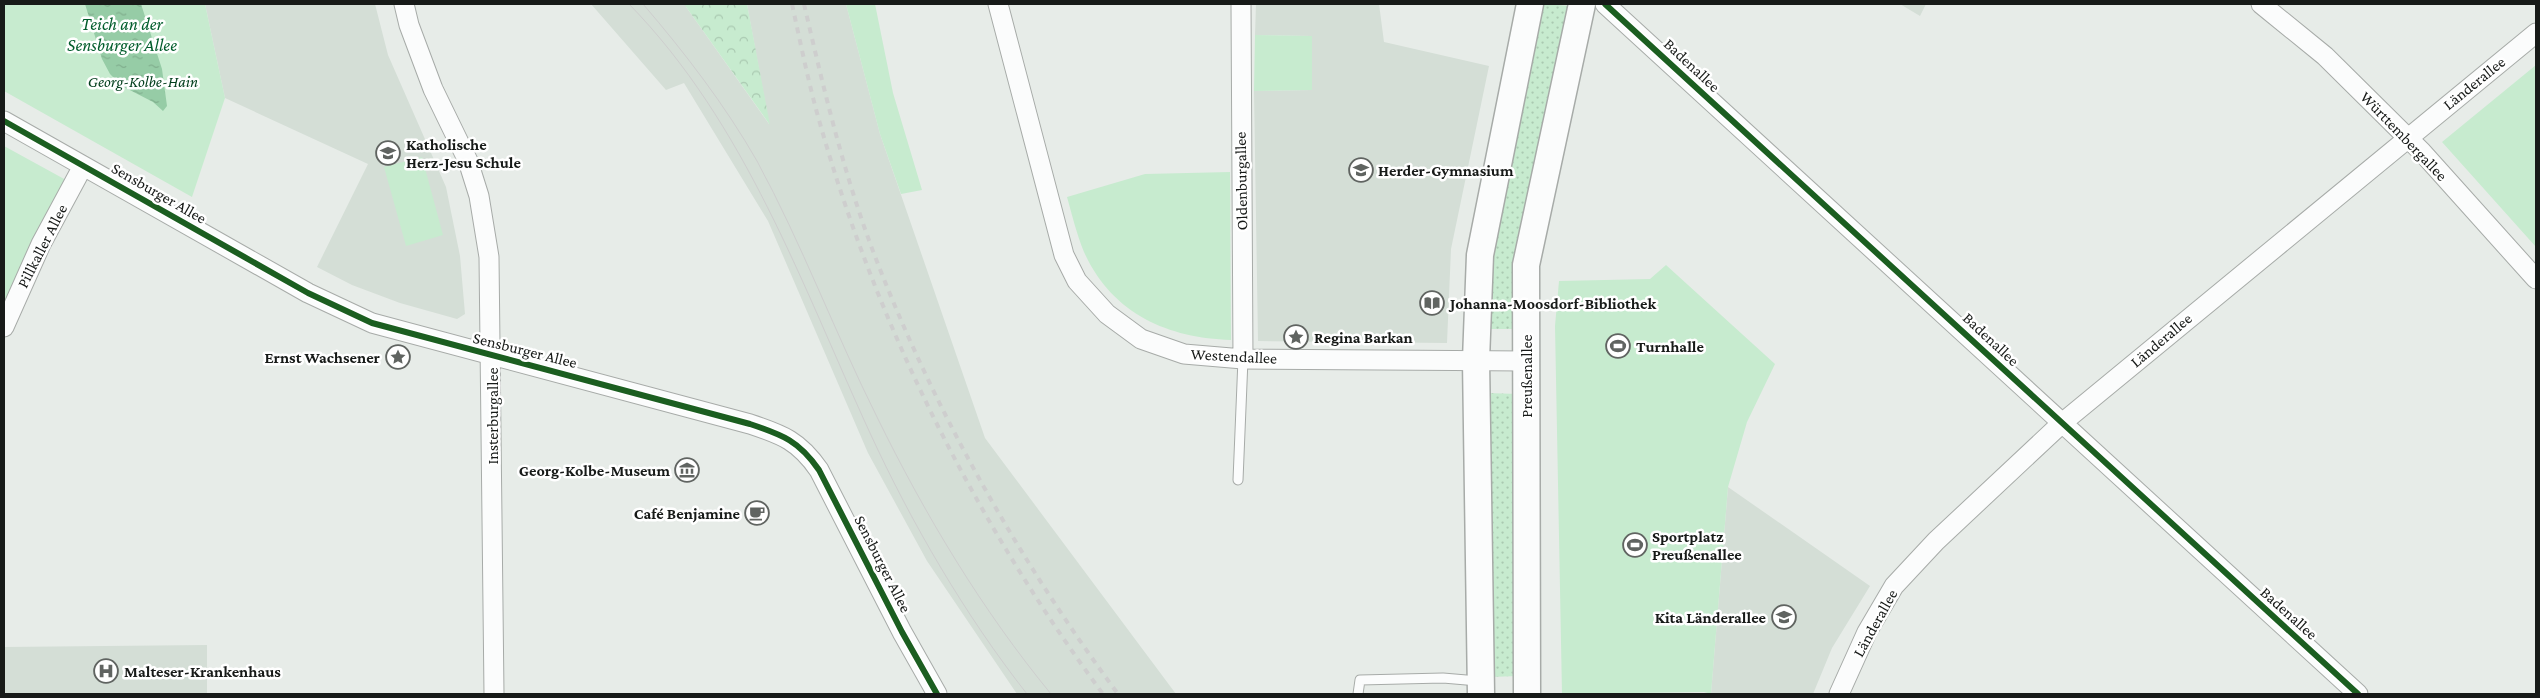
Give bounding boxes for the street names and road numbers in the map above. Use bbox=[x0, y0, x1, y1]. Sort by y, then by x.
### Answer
street label: Badenallee bbox=[1661, 35, 1723, 95]
street label: Länderallee bbox=[2440, 53, 2508, 113]
street label: Württembergallee bbox=[2356, 88, 2451, 185]
street label: Oldenburgallee bbox=[1232, 132, 1251, 230]
street label: Sensburger Allee bbox=[108, 159, 209, 228]
street label: Pillkaller Allee bbox=[14, 201, 70, 291]
street label: Badenallee bbox=[1960, 309, 2022, 369]
street label: Länderallee bbox=[2127, 309, 2195, 371]
street label: Sensburger Allee bbox=[471, 329, 579, 372]
street label: Preußenallee bbox=[1518, 334, 1535, 418]
street label: Westendallee bbox=[1190, 345, 1278, 367]
street label: Insterburgallee bbox=[484, 367, 502, 465]
street label: Sensburger Allee bbox=[850, 513, 915, 616]
street label: Badenallee bbox=[2257, 583, 2321, 643]
street label: Länderallee bbox=[1849, 586, 1901, 660]

